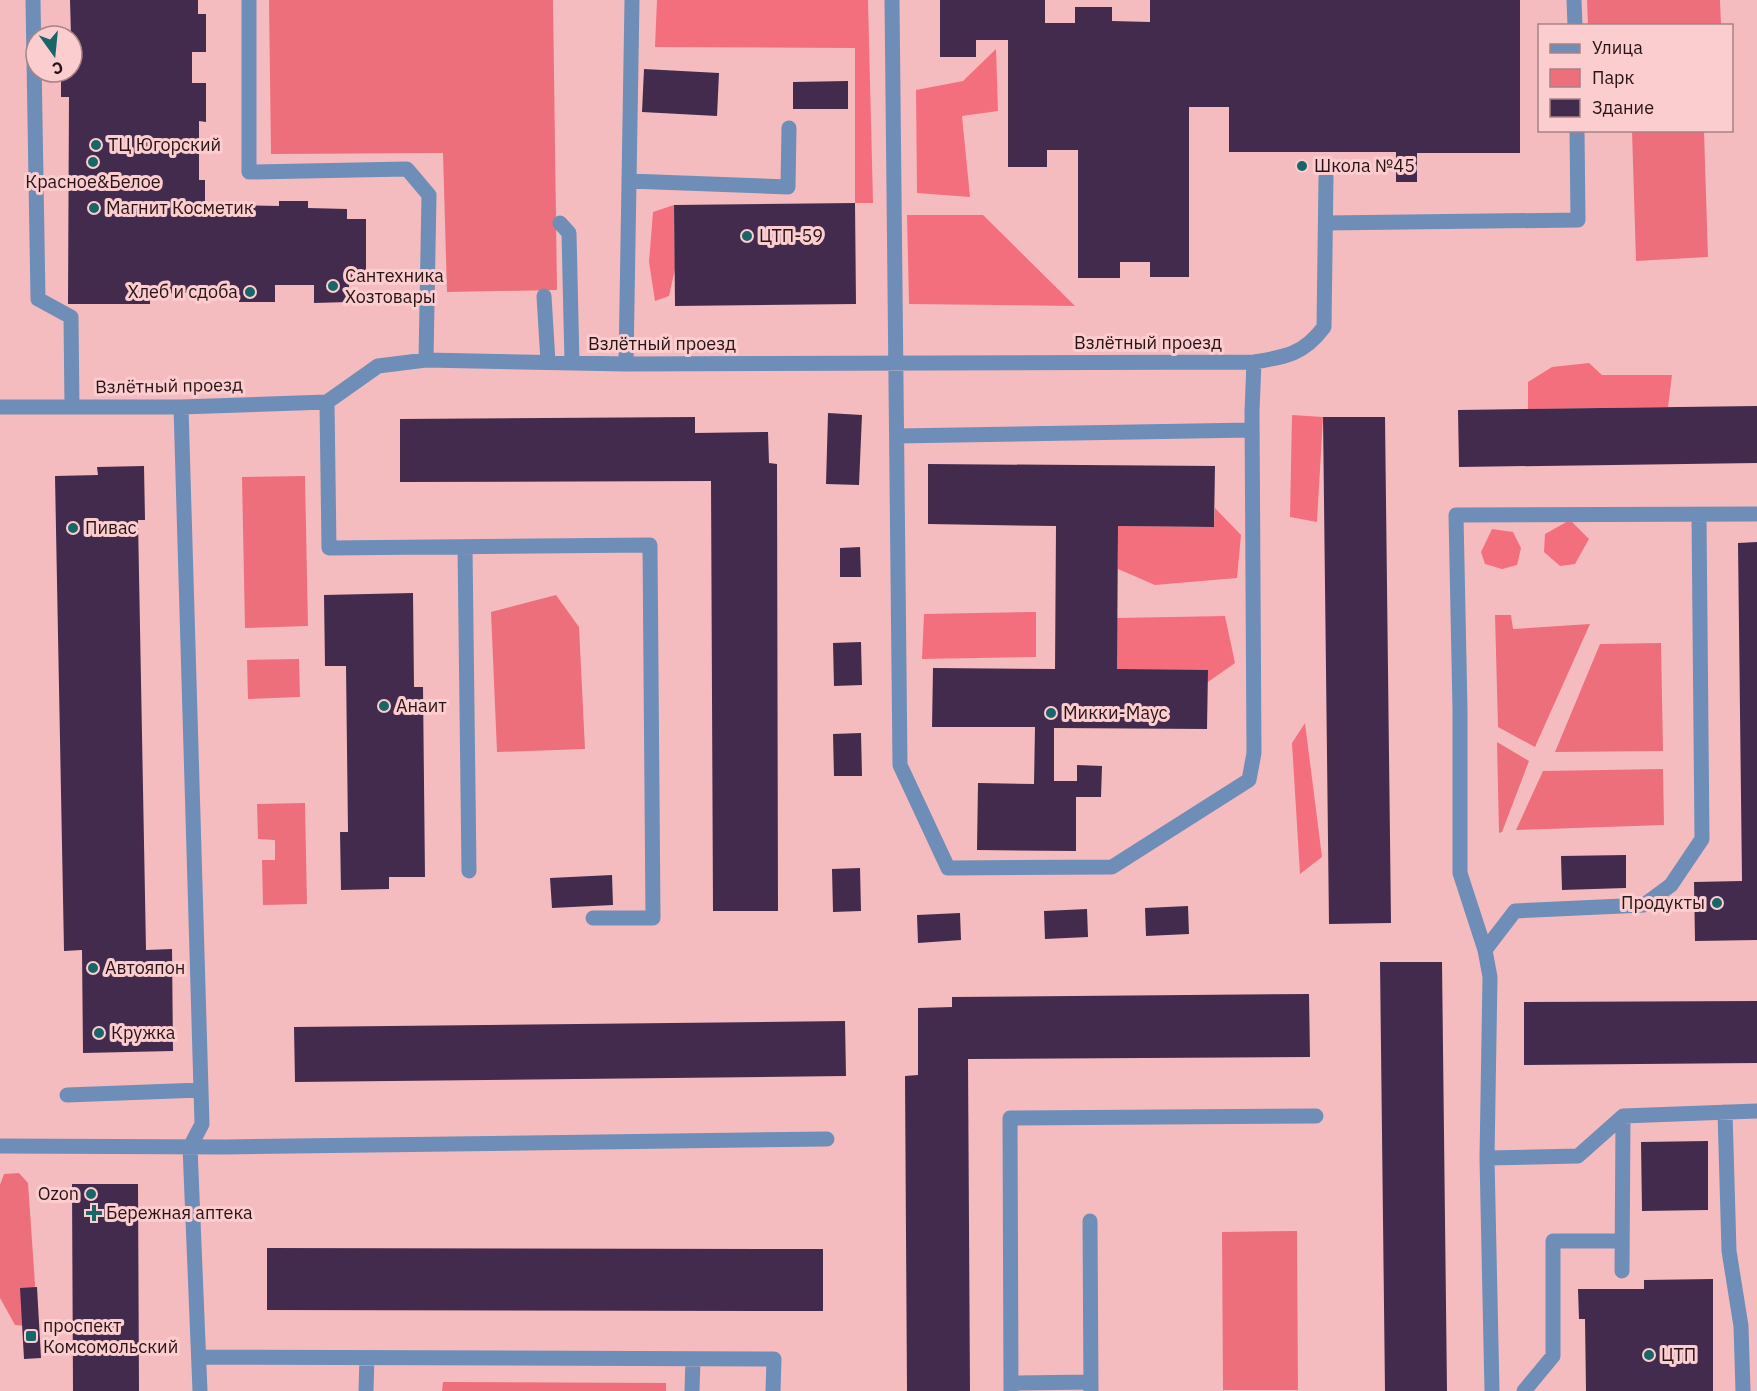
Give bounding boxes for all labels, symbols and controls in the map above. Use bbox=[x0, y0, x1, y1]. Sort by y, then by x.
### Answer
north arrow bbox=[24, 24, 84, 84]
legend bbox=[1538, 24, 1733, 132]
text: Улица bbox=[1592, 36, 1643, 59]
text: С bbox=[50, 57, 66, 79]
text: Парк bbox=[1592, 66, 1635, 89]
text: Здание bbox=[1592, 96, 1654, 119]
place label: ТЦ Югорский bbox=[108, 133, 221, 156]
marker: ТЦ Югорский bbox=[89, 138, 103, 152]
place label: Школа №45 bbox=[1314, 154, 1415, 177]
marker: Красное&Белое bbox=[86, 155, 100, 169]
marker: Школа №45 bbox=[1295, 159, 1309, 173]
place label: Красное&Белое bbox=[25, 170, 161, 193]
place label: Магнит Косметик bbox=[106, 196, 254, 219]
marker: Магнит Косметик bbox=[87, 201, 101, 215]
place label: ЦТП-59 bbox=[759, 224, 823, 247]
marker: ЦТП-59 bbox=[740, 229, 754, 243]
place label: Сантехника Хозтовары bbox=[345, 264, 444, 308]
marker: Сантехника Хозтовары bbox=[326, 279, 340, 293]
place label: Хлеб и сдоба bbox=[128, 280, 238, 303]
marker: Хлеб и сдоба bbox=[243, 285, 257, 299]
street label: Взлётный проезд bbox=[1074, 331, 1222, 354]
street label: Взлётный проезд bbox=[588, 332, 736, 355]
street label: Взлётный проезд bbox=[95, 373, 243, 398]
place label: Пивас bbox=[85, 516, 137, 539]
marker: Пивас bbox=[66, 521, 80, 535]
place label: Анаит bbox=[396, 694, 447, 717]
marker: Анаит bbox=[377, 699, 391, 713]
place label: Микки-Маус bbox=[1063, 701, 1168, 724]
marker: Микки-Маус bbox=[1044, 706, 1058, 720]
place label: Продукты bbox=[1621, 891, 1705, 914]
marker: Продукты bbox=[1710, 896, 1724, 910]
place label: Автояпон bbox=[105, 956, 185, 979]
marker: Автояпон bbox=[86, 961, 100, 975]
place label: Кружка bbox=[111, 1021, 176, 1044]
marker: Кружка bbox=[92, 1026, 106, 1040]
place label: Ozon bbox=[38, 1182, 79, 1205]
marker: Ozon bbox=[84, 1187, 98, 1201]
place label: Бережная аптека bbox=[106, 1201, 253, 1224]
marker: Бережная аптека bbox=[87, 1206, 101, 1220]
place label: проспект Комсомольский bbox=[43, 1314, 178, 1358]
marker: проспект Комсомольский bbox=[24, 1329, 38, 1343]
place label: ЦТП bbox=[1661, 1343, 1696, 1366]
marker: ЦТП bbox=[1642, 1348, 1656, 1362]

